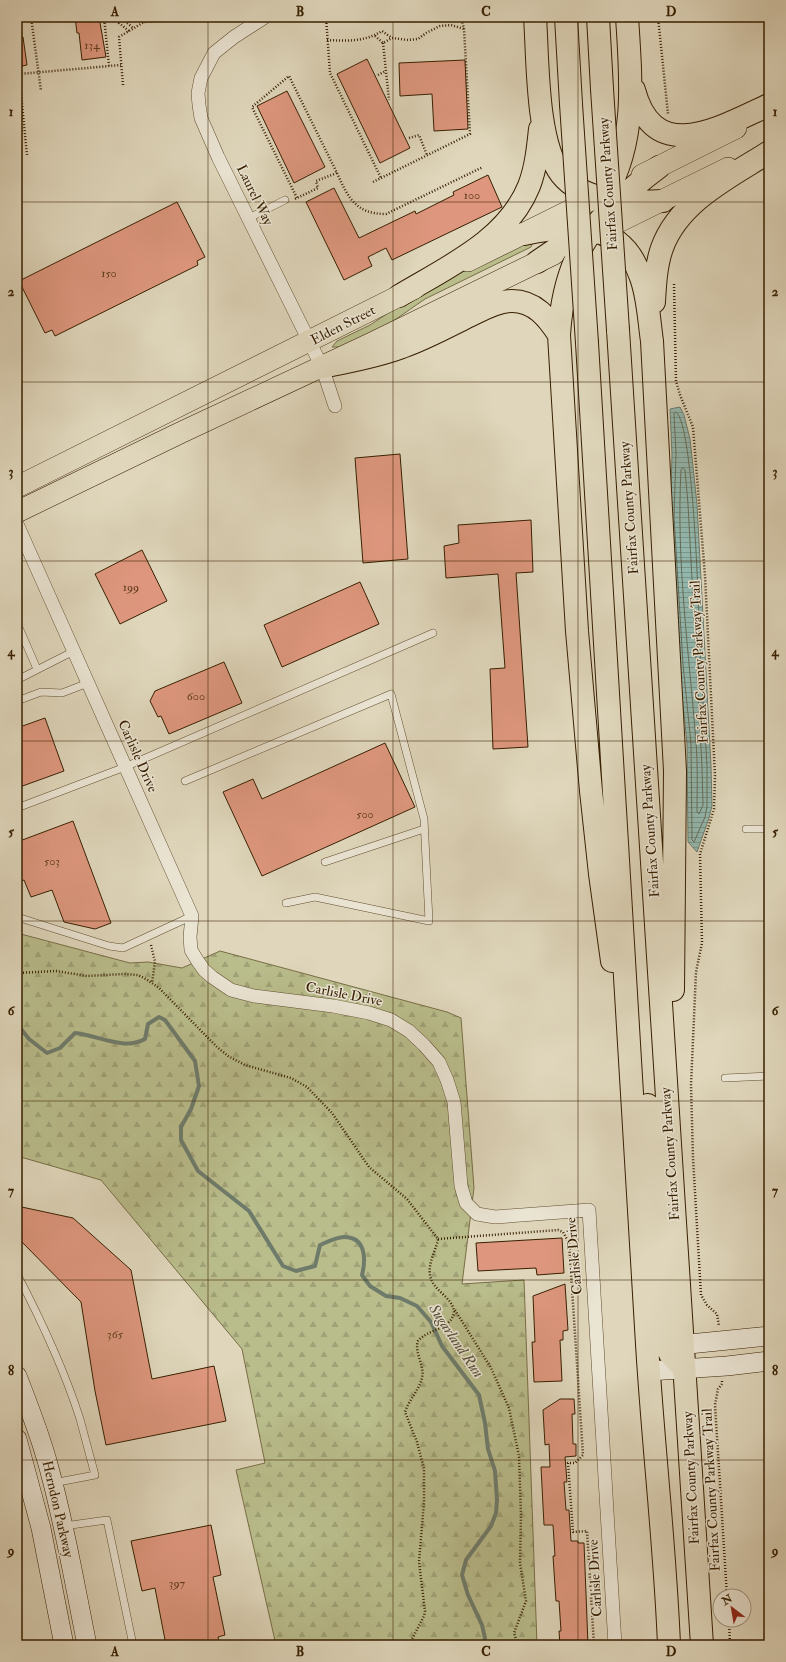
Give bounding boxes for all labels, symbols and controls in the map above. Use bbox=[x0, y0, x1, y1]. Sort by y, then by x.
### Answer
text: A bbox=[110, 4, 120, 20]
text: B bbox=[296, 4, 304, 20]
text: C bbox=[481, 4, 491, 20]
text: D bbox=[666, 4, 677, 20]
house number: 134 bbox=[84, 38, 100, 53]
text: 1 bbox=[9, 104, 14, 120]
text: 1 bbox=[773, 104, 778, 120]
street label: Fairfax County Parkway bbox=[595, 116, 622, 251]
street label: Laurel Way bbox=[232, 162, 277, 229]
house number: 100 bbox=[464, 188, 480, 203]
house number: 150 bbox=[101, 266, 117, 281]
text: 2 bbox=[8, 284, 15, 300]
text: 2 bbox=[772, 284, 779, 300]
street label: Elden Street bbox=[308, 301, 379, 349]
street label: Fairfax County Parkway bbox=[616, 440, 643, 575]
text: 3 bbox=[9, 464, 14, 480]
text: 3 bbox=[773, 464, 778, 480]
house number: 199 bbox=[123, 580, 139, 595]
street label: Fairfax County Parkway Trail bbox=[686, 580, 713, 744]
text: 4 bbox=[6, 644, 15, 660]
text: 4 bbox=[770, 644, 779, 660]
house number: 600 bbox=[187, 689, 205, 704]
street label: Carlisle Drive bbox=[114, 717, 162, 795]
street label: Fairfax County Parkway bbox=[637, 763, 664, 898]
house number: 500 bbox=[356, 807, 374, 822]
text: 5 bbox=[8, 824, 14, 840]
text: 5 bbox=[772, 824, 778, 840]
house number: 503 bbox=[44, 854, 60, 869]
street label: Carlisle Drive bbox=[304, 978, 384, 1010]
text: 6 bbox=[8, 1003, 16, 1019]
text: 6 bbox=[772, 1003, 780, 1019]
street label: Fairfax County Parkway bbox=[657, 1086, 684, 1221]
text: 7 bbox=[8, 1183, 15, 1199]
text: 7 bbox=[772, 1183, 779, 1199]
street label: Carlisle Drive bbox=[562, 1216, 586, 1295]
water label: Sugarland Run bbox=[424, 1300, 488, 1381]
house number: 365 bbox=[107, 1327, 124, 1342]
text: 8 bbox=[8, 1363, 14, 1379]
text: 8 bbox=[772, 1363, 778, 1379]
street label: Fairfax County Parkway Trail bbox=[698, 1408, 725, 1572]
street label: Fairfax County Parkway bbox=[679, 1410, 704, 1545]
street label: Herndon Parkway bbox=[38, 1459, 78, 1560]
street label: Carlisle Drive bbox=[584, 1539, 606, 1617]
text: 9 bbox=[6, 1543, 15, 1559]
text: 9 bbox=[770, 1543, 779, 1559]
house number: 397 bbox=[169, 1576, 186, 1591]
north arrow bbox=[712, 1588, 752, 1628]
text: N bbox=[719, 1591, 736, 1608]
text: A bbox=[110, 1644, 120, 1660]
text: B bbox=[296, 1644, 304, 1660]
text: C bbox=[481, 1644, 491, 1660]
text: D bbox=[666, 1644, 677, 1660]

